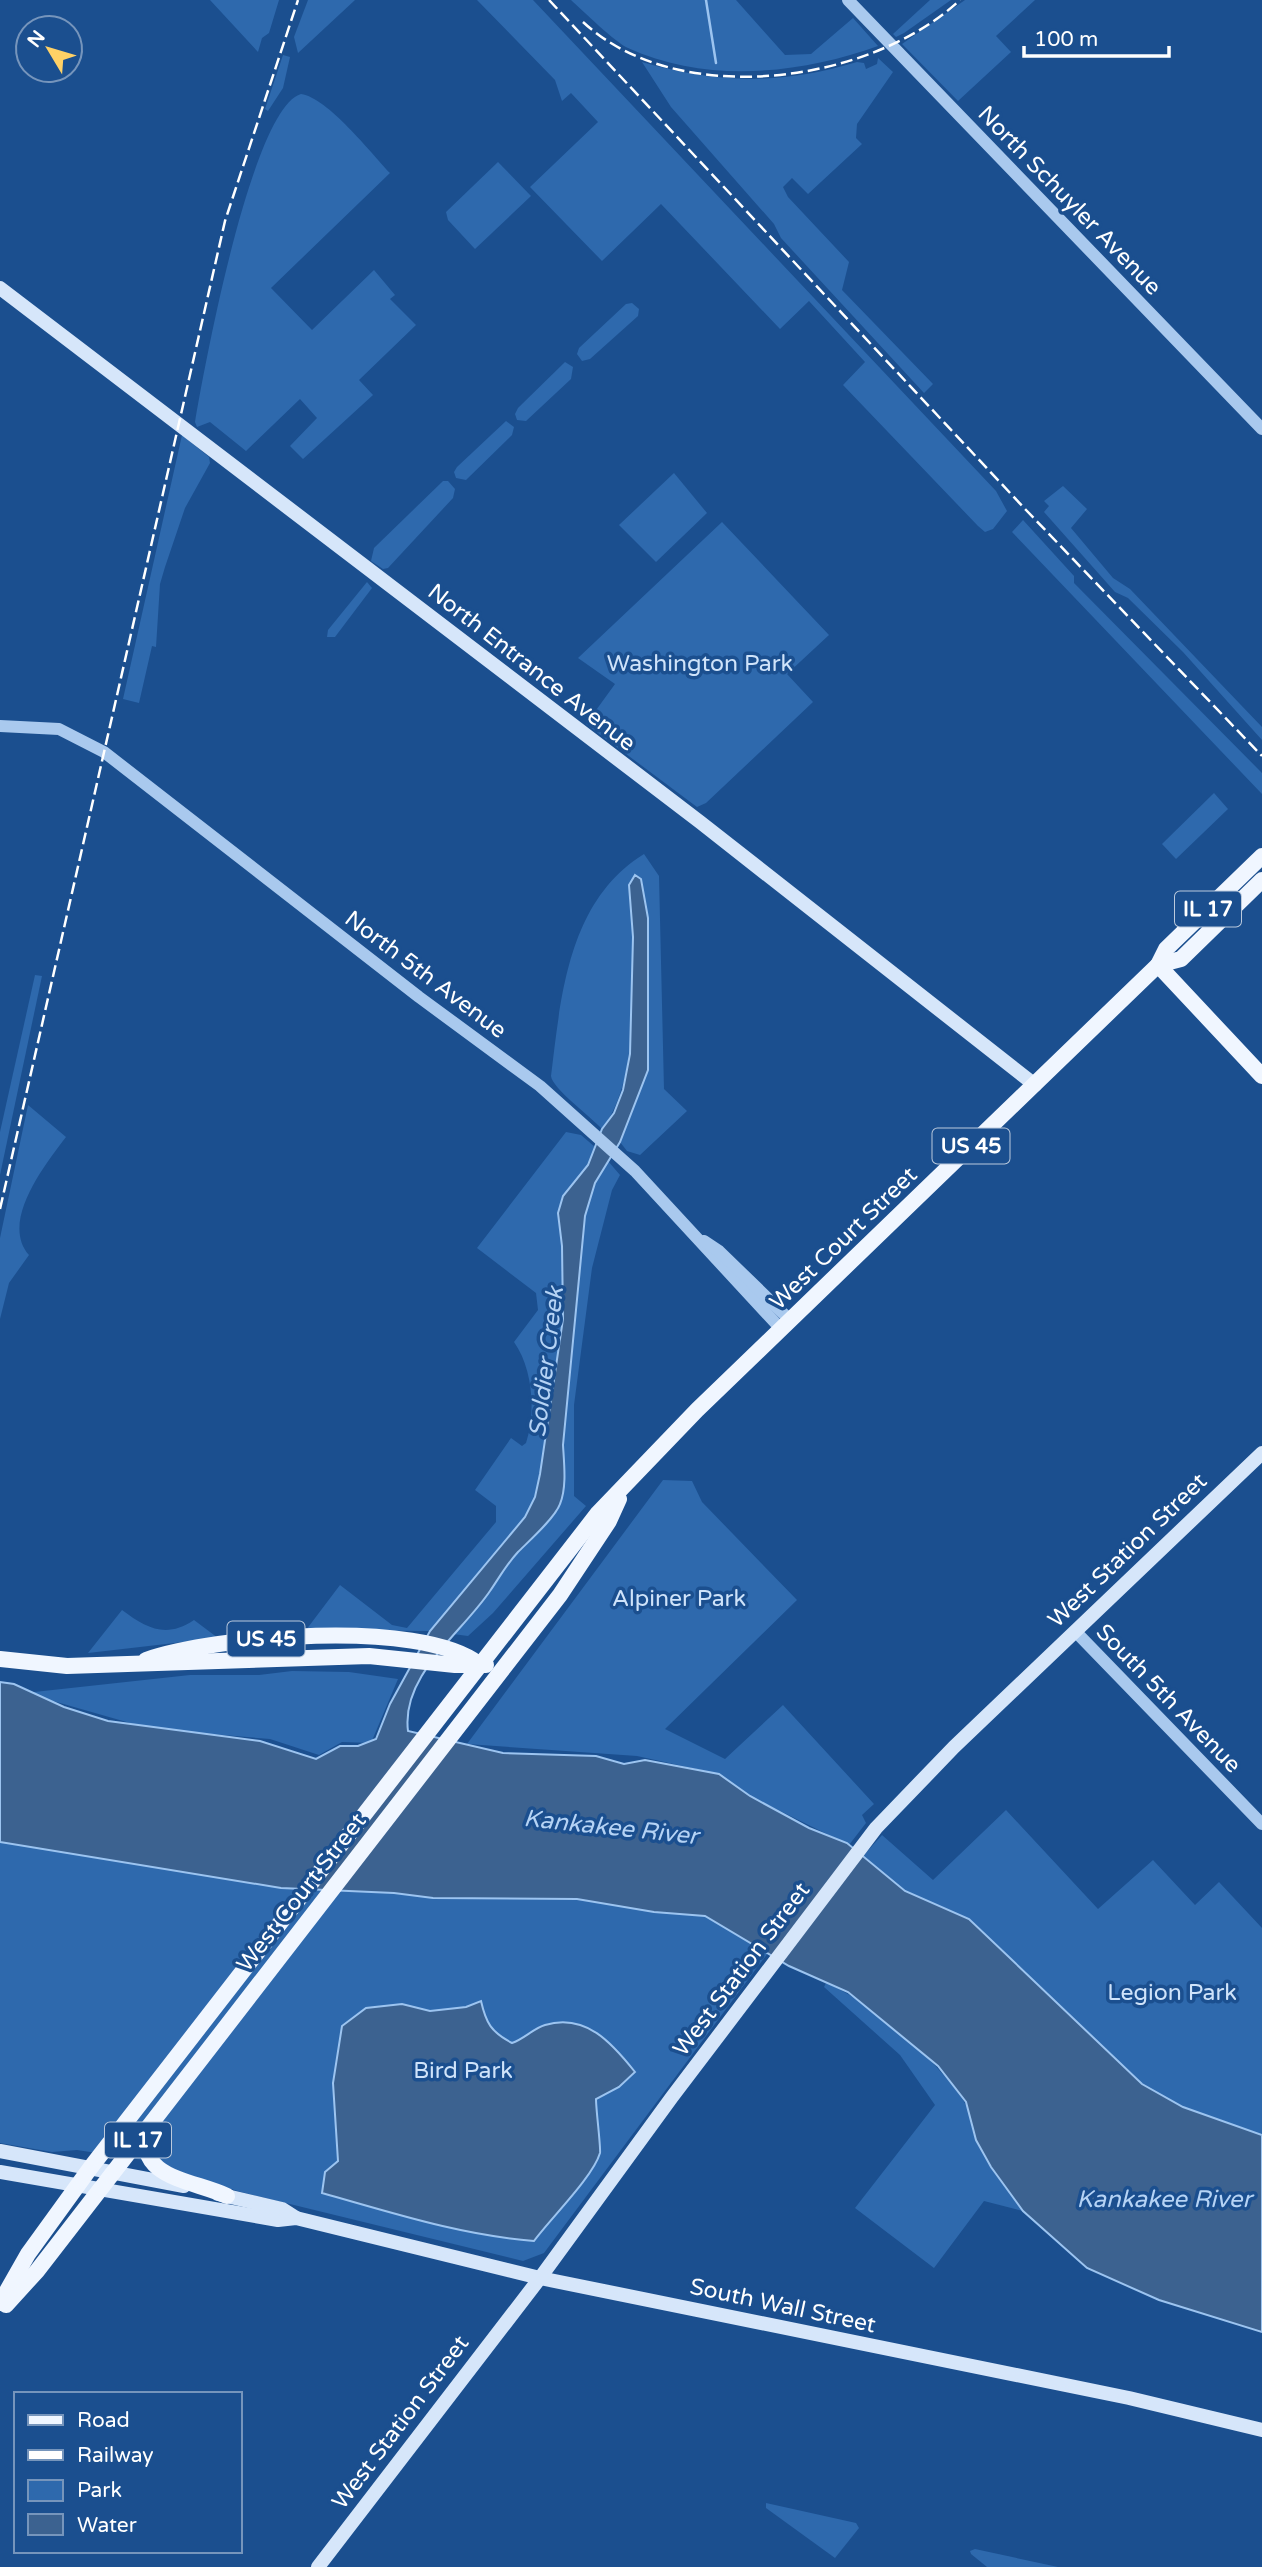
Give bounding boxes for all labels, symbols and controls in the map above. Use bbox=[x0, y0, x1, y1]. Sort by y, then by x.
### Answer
north arrow bbox=[14, 14, 84, 84]
scale bar bbox=[1024, 14, 1169, 58]
text: N bbox=[23, 26, 50, 52]
text: 100 m bbox=[1034, 27, 1098, 52]
street label: North Schuyler Avenue bbox=[972, 100, 1167, 301]
street label: North Entrance Avenue bbox=[422, 578, 641, 758]
park label: Washington Park bbox=[607, 650, 793, 678]
road number: IL 17 bbox=[1175, 892, 1241, 926]
street label: North 5th Avenue bbox=[339, 905, 512, 1045]
road number: US 45 bbox=[932, 1128, 1010, 1164]
street label: West Court Street bbox=[764, 1161, 923, 1316]
water label: Soldier Creek bbox=[523, 1283, 570, 1439]
street label: West Station Street bbox=[1042, 1467, 1213, 1634]
park label: Alpiner Park bbox=[612, 1585, 746, 1613]
street label: South 5th Avenue bbox=[1090, 1618, 1247, 1779]
road number: US 45 bbox=[228, 1622, 304, 1656]
water label: Kankakee River bbox=[522, 1804, 702, 1851]
street label: West Court Street bbox=[231, 1807, 373, 1978]
street label: West Station Street bbox=[667, 1877, 816, 2062]
park label: Legion Park bbox=[1107, 1979, 1237, 2007]
park label: Bird Park bbox=[413, 2057, 513, 2085]
road number: IL 17 bbox=[105, 2122, 171, 2158]
water label: Kankakee River bbox=[1076, 2185, 1254, 2214]
street label: South Wall Street bbox=[687, 2273, 879, 2339]
street label: West Station Street bbox=[326, 2330, 475, 2515]
legend bbox=[14, 2392, 242, 2553]
text: Road bbox=[77, 2408, 130, 2433]
text: Railway bbox=[77, 2443, 154, 2468]
text: Park bbox=[77, 2478, 122, 2503]
text: Water bbox=[77, 2513, 137, 2538]

